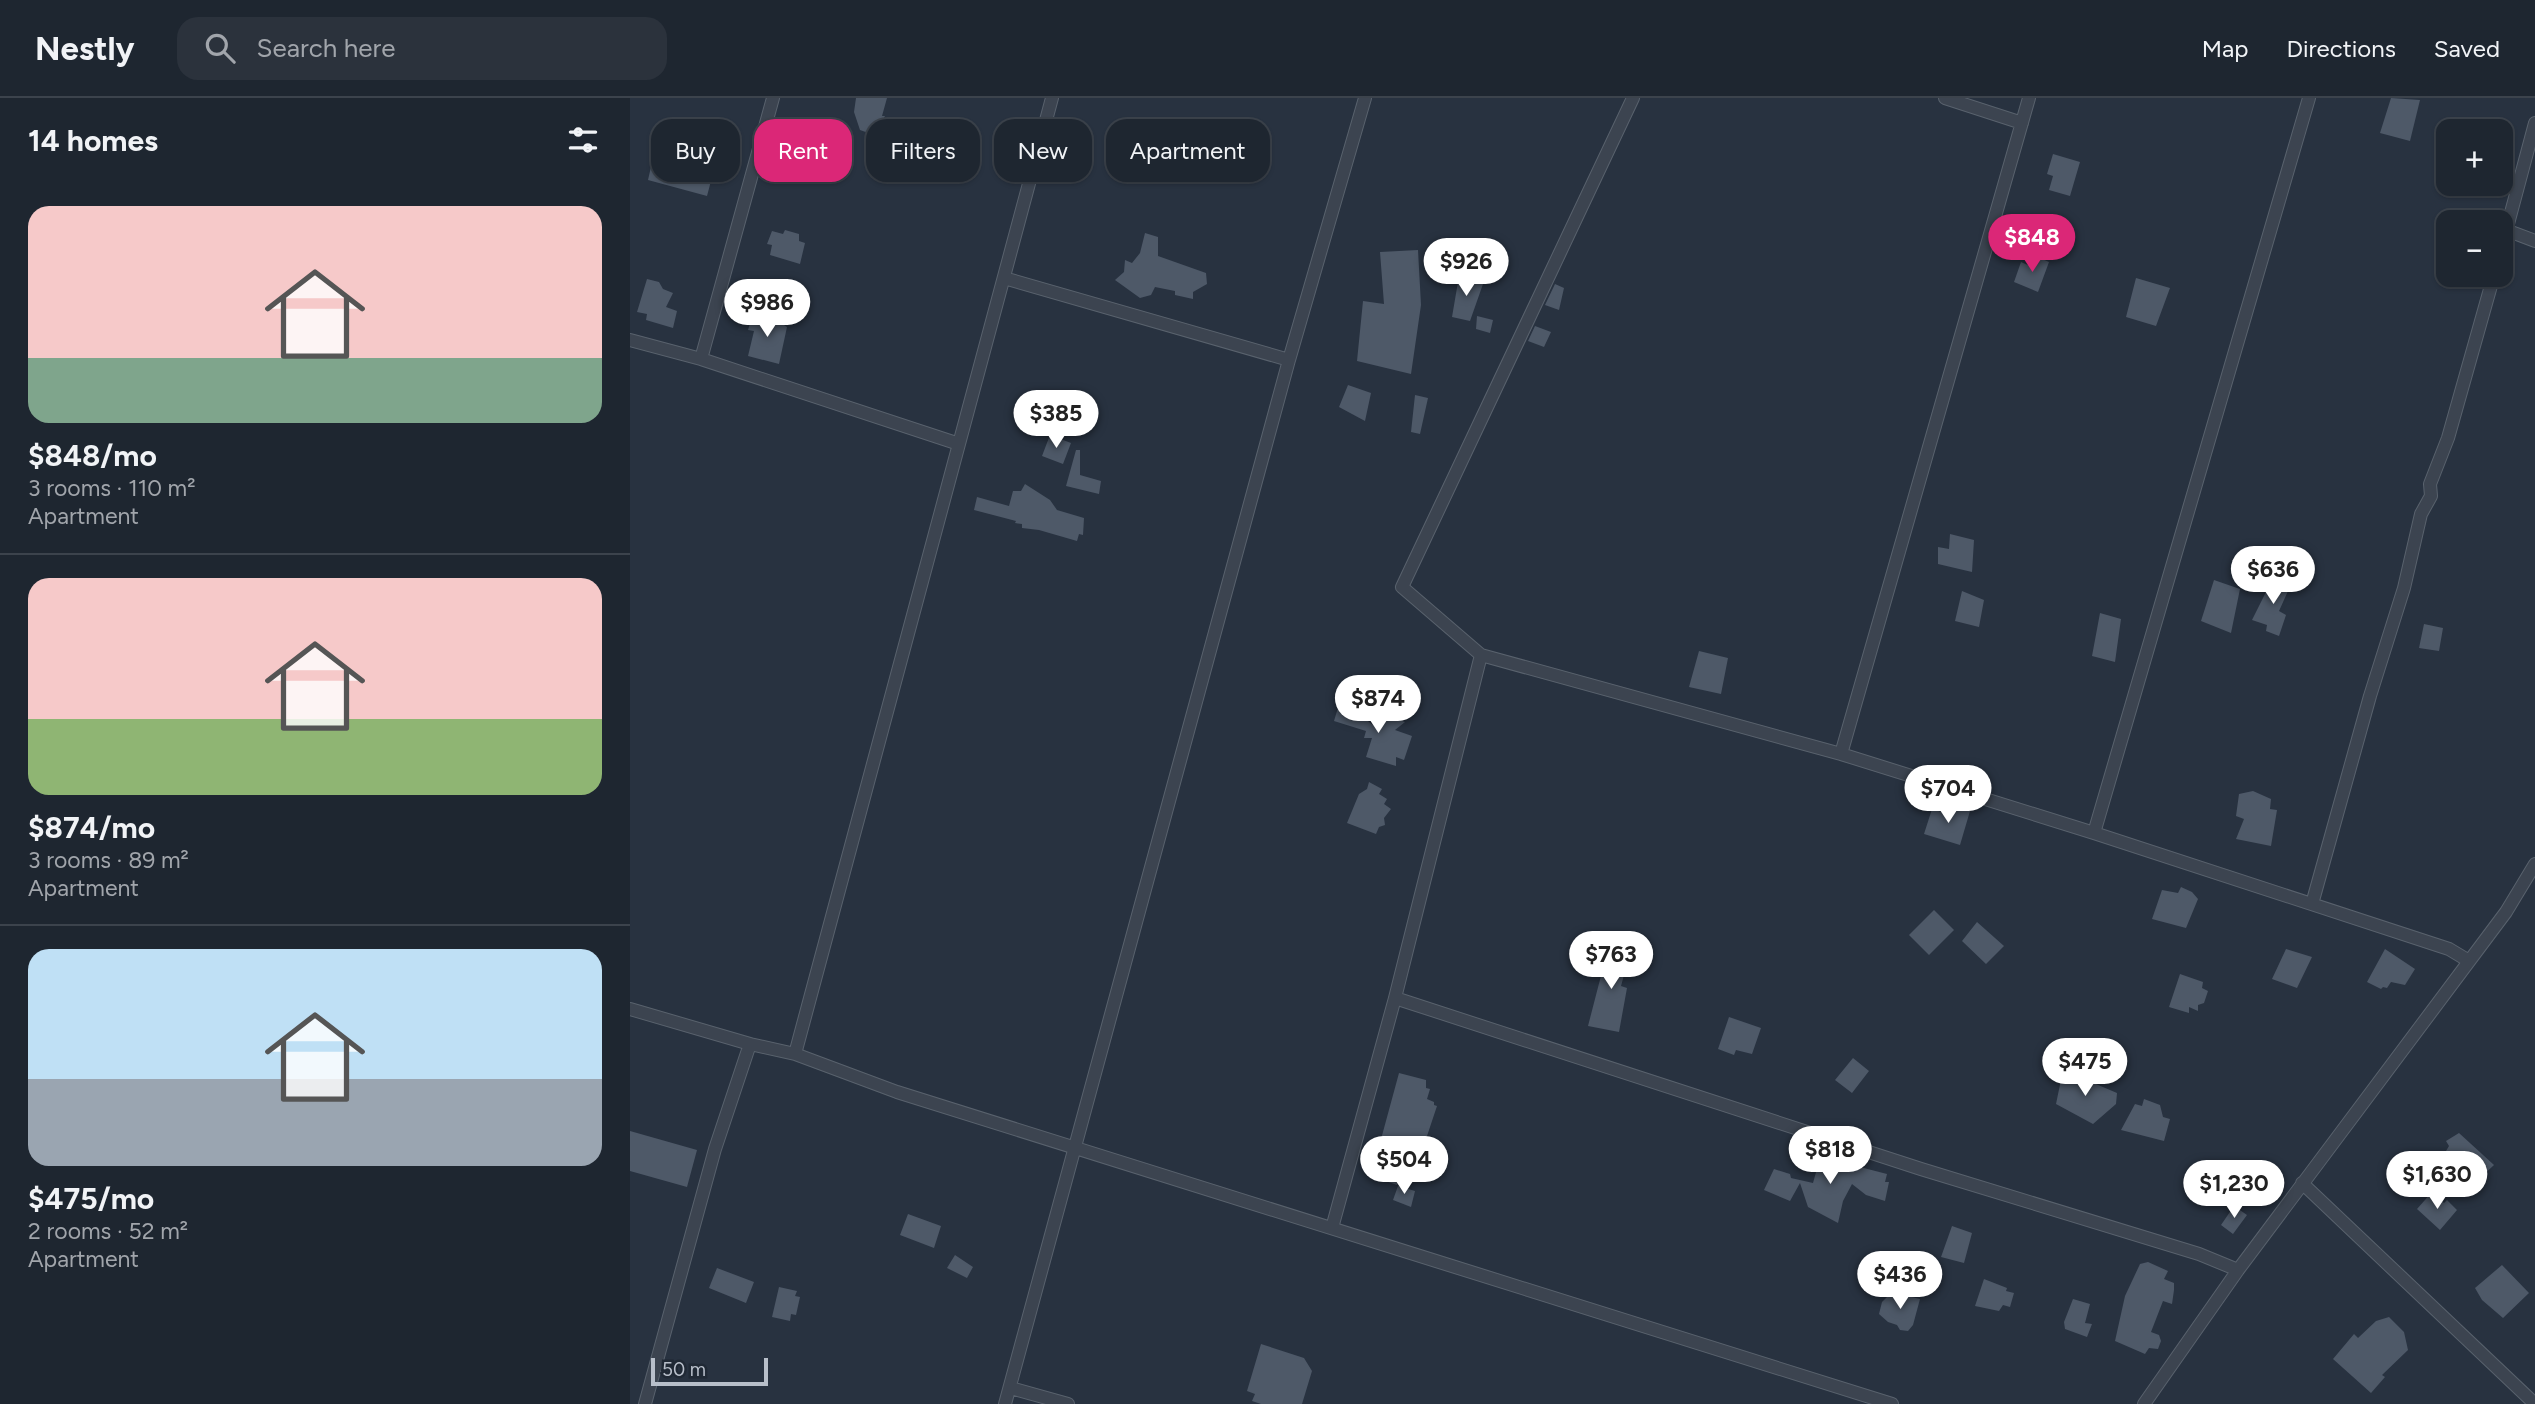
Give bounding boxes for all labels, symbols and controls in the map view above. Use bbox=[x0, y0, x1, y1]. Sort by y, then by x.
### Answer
search box bbox=[177, 17, 667, 80]
text: Nestly bbox=[35, 29, 135, 68]
icon: search bbox=[201, 29, 239, 67]
text: Search here bbox=[257, 32, 395, 64]
text: Map bbox=[2202, 34, 2248, 63]
text: Directions bbox=[2286, 34, 2396, 63]
text: Saved bbox=[2434, 34, 2500, 63]
chip: Buy bbox=[651, 119, 740, 182]
chip: Rent bbox=[754, 119, 852, 182]
chip: Filters bbox=[866, 119, 980, 182]
chip: New bbox=[994, 119, 1092, 182]
chip: Apartment bbox=[1106, 119, 1270, 182]
map controls bbox=[2436, 119, 2513, 287]
button: + bbox=[2436, 119, 2513, 196]
icon: filters bbox=[564, 121, 602, 159]
text: 14 homes bbox=[28, 122, 158, 159]
button: − bbox=[2436, 210, 2513, 287]
pin: $848 bbox=[1991, 214, 2073, 274]
text: $848 bbox=[2004, 223, 2060, 251]
pin: $926 bbox=[1425, 238, 1507, 298]
text: $926 bbox=[1440, 247, 1492, 275]
icon: home bbox=[252, 251, 378, 377]
pin: $986 bbox=[726, 280, 808, 339]
text: $986 bbox=[740, 288, 794, 316]
pin: $385 bbox=[1015, 390, 1097, 450]
text: $385 bbox=[1030, 399, 1082, 427]
text: $848/mo bbox=[28, 437, 157, 474]
text: 3 rooms · 110 m² bbox=[28, 474, 195, 502]
text: Apartment bbox=[28, 502, 139, 530]
pin: $636 bbox=[2232, 546, 2314, 606]
text: $636 bbox=[2247, 555, 2299, 583]
icon: home bbox=[252, 623, 378, 749]
pin: $874 bbox=[1337, 676, 1419, 735]
text: $874 bbox=[1351, 684, 1405, 712]
pin: $704 bbox=[1907, 766, 1989, 825]
text: $704 bbox=[1921, 774, 1976, 802]
text: $874/mo bbox=[28, 809, 155, 846]
text: 3 rooms · 89 m² bbox=[28, 846, 189, 874]
text: Apartment bbox=[28, 874, 139, 902]
pin: $763 bbox=[1570, 932, 1652, 991]
text: $763 bbox=[1585, 940, 1637, 968]
icon: home bbox=[252, 994, 378, 1120]
pin: $475 bbox=[2044, 1038, 2126, 1098]
text: $475 bbox=[2058, 1047, 2112, 1075]
pin: $818 bbox=[1789, 1126, 1871, 1186]
text: $818 bbox=[1805, 1135, 1855, 1163]
pin: $504 bbox=[1363, 1136, 1445, 1196]
text: $504 bbox=[1376, 1145, 1432, 1173]
pin: $1,630 bbox=[2380, 1152, 2494, 1211]
pin: $1,230 bbox=[2177, 1160, 2291, 1220]
text: $1,630 bbox=[2402, 1160, 2472, 1188]
text: $1,230 bbox=[2199, 1169, 2269, 1197]
text: $475/mo bbox=[28, 1180, 154, 1217]
text: 2 rooms · 52 m² bbox=[28, 1217, 188, 1245]
text: Apartment bbox=[28, 1245, 139, 1273]
pin: $436 bbox=[1859, 1252, 1941, 1311]
text: $436 bbox=[1873, 1260, 1927, 1288]
scale bar bbox=[651, 1355, 768, 1387]
text: 50 m bbox=[662, 1358, 706, 1381]

